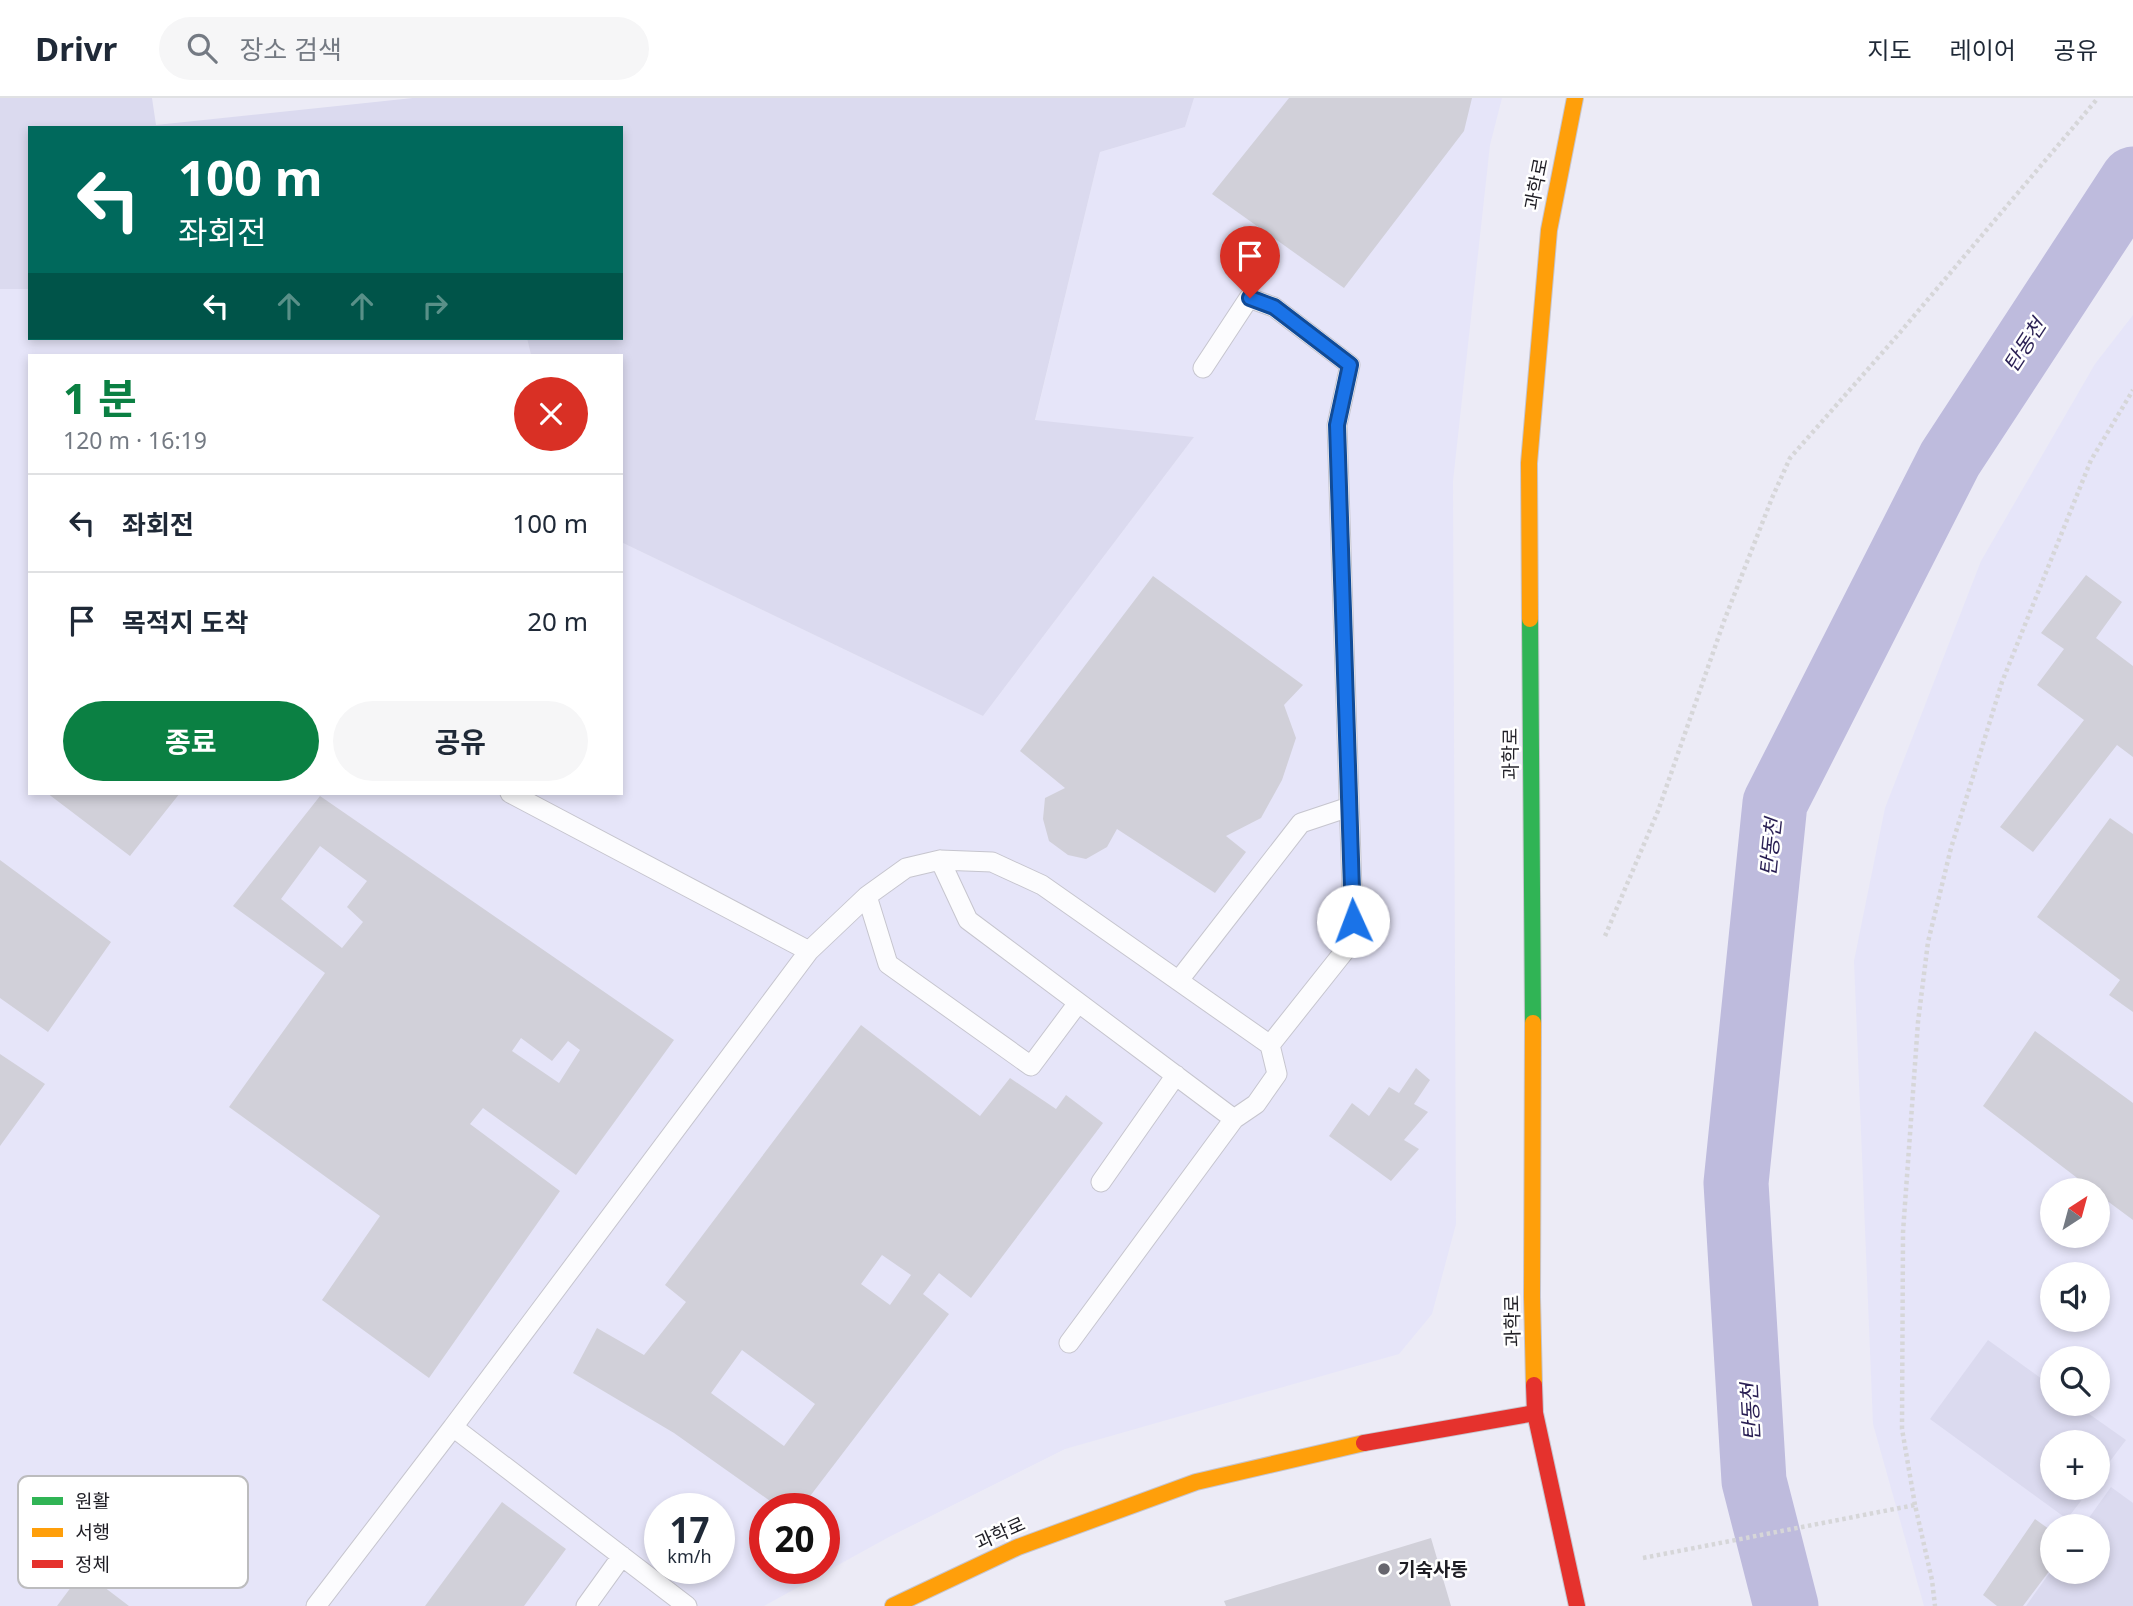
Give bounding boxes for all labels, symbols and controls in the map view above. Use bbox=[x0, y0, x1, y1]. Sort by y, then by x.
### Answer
search box bbox=[159, 17, 649, 80]
text: Drivr bbox=[35, 26, 117, 71]
icon: search bbox=[183, 29, 221, 67]
text: 장소 검색 bbox=[239, 31, 342, 67]
text: 지도 bbox=[1867, 33, 1912, 66]
text: 레이어 bbox=[1950, 33, 2016, 66]
text: 공유 bbox=[2054, 33, 2098, 66]
text: 100 m bbox=[178, 144, 323, 210]
icon: left bbox=[63, 154, 154, 245]
street label: 과학로 bbox=[1518, 156, 1554, 212]
text: 좌회전 bbox=[178, 210, 266, 253]
pin bbox=[1220, 226, 1280, 298]
icon: arrive bbox=[1231, 237, 1269, 275]
icon: left bbox=[197, 287, 235, 325]
icon: ahead bbox=[270, 287, 308, 325]
icon: ahead bbox=[343, 287, 381, 325]
icon: right bbox=[416, 287, 454, 325]
water label: 탄동천 bbox=[1996, 311, 2053, 377]
text: 1 분 bbox=[63, 369, 137, 426]
button: close bbox=[514, 377, 588, 451]
text: 120 m · 16:19 bbox=[63, 424, 207, 456]
icon: left bbox=[63, 504, 101, 542]
text: 100 m bbox=[512, 505, 588, 541]
text: 좌회전 bbox=[122, 506, 194, 542]
icon: arrive bbox=[63, 602, 101, 640]
text: 20 m bbox=[527, 603, 588, 639]
text: 목적지 도착 bbox=[122, 604, 248, 640]
button: 종료 bbox=[63, 701, 319, 781]
button: 공유 bbox=[333, 701, 588, 781]
street label: 과학로 bbox=[1497, 728, 1523, 780]
water label: 탄동천 bbox=[1753, 814, 1787, 877]
position arrow bbox=[1316, 884, 1390, 958]
north arrow bbox=[2040, 1178, 2110, 1248]
map controls bbox=[2040, 1178, 2110, 1584]
button: sound bbox=[2040, 1262, 2110, 1332]
street label: 과학로 bbox=[1499, 1295, 1525, 1347]
button: search bbox=[2040, 1346, 2110, 1416]
water label: 탄동천 bbox=[1734, 1380, 1765, 1442]
button: + bbox=[2040, 1430, 2110, 1500]
legend bbox=[18, 1476, 248, 1588]
text: 원활 bbox=[75, 1488, 110, 1514]
speed limit sign: 20 bbox=[749, 1493, 840, 1584]
text: 17 bbox=[669, 1506, 710, 1553]
street label: 과학로 bbox=[971, 1510, 1029, 1556]
button: − bbox=[2040, 1514, 2110, 1584]
text: 서행 bbox=[75, 1519, 110, 1545]
text: km/h bbox=[667, 1544, 712, 1568]
text: 정체 bbox=[75, 1551, 110, 1577]
place label: 기숙사동 bbox=[1398, 1556, 1468, 1582]
marker: 기숙사동 bbox=[1376, 1561, 1392, 1577]

